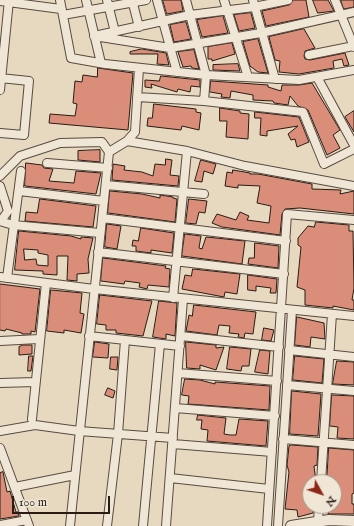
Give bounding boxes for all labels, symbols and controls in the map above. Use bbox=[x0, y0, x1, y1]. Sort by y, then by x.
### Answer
north arrow bbox=[302, 474, 342, 514]
scale bar bbox=[14, 488, 112, 514]
text: N bbox=[322, 493, 339, 509]
text: 100 m bbox=[19, 495, 47, 510]

